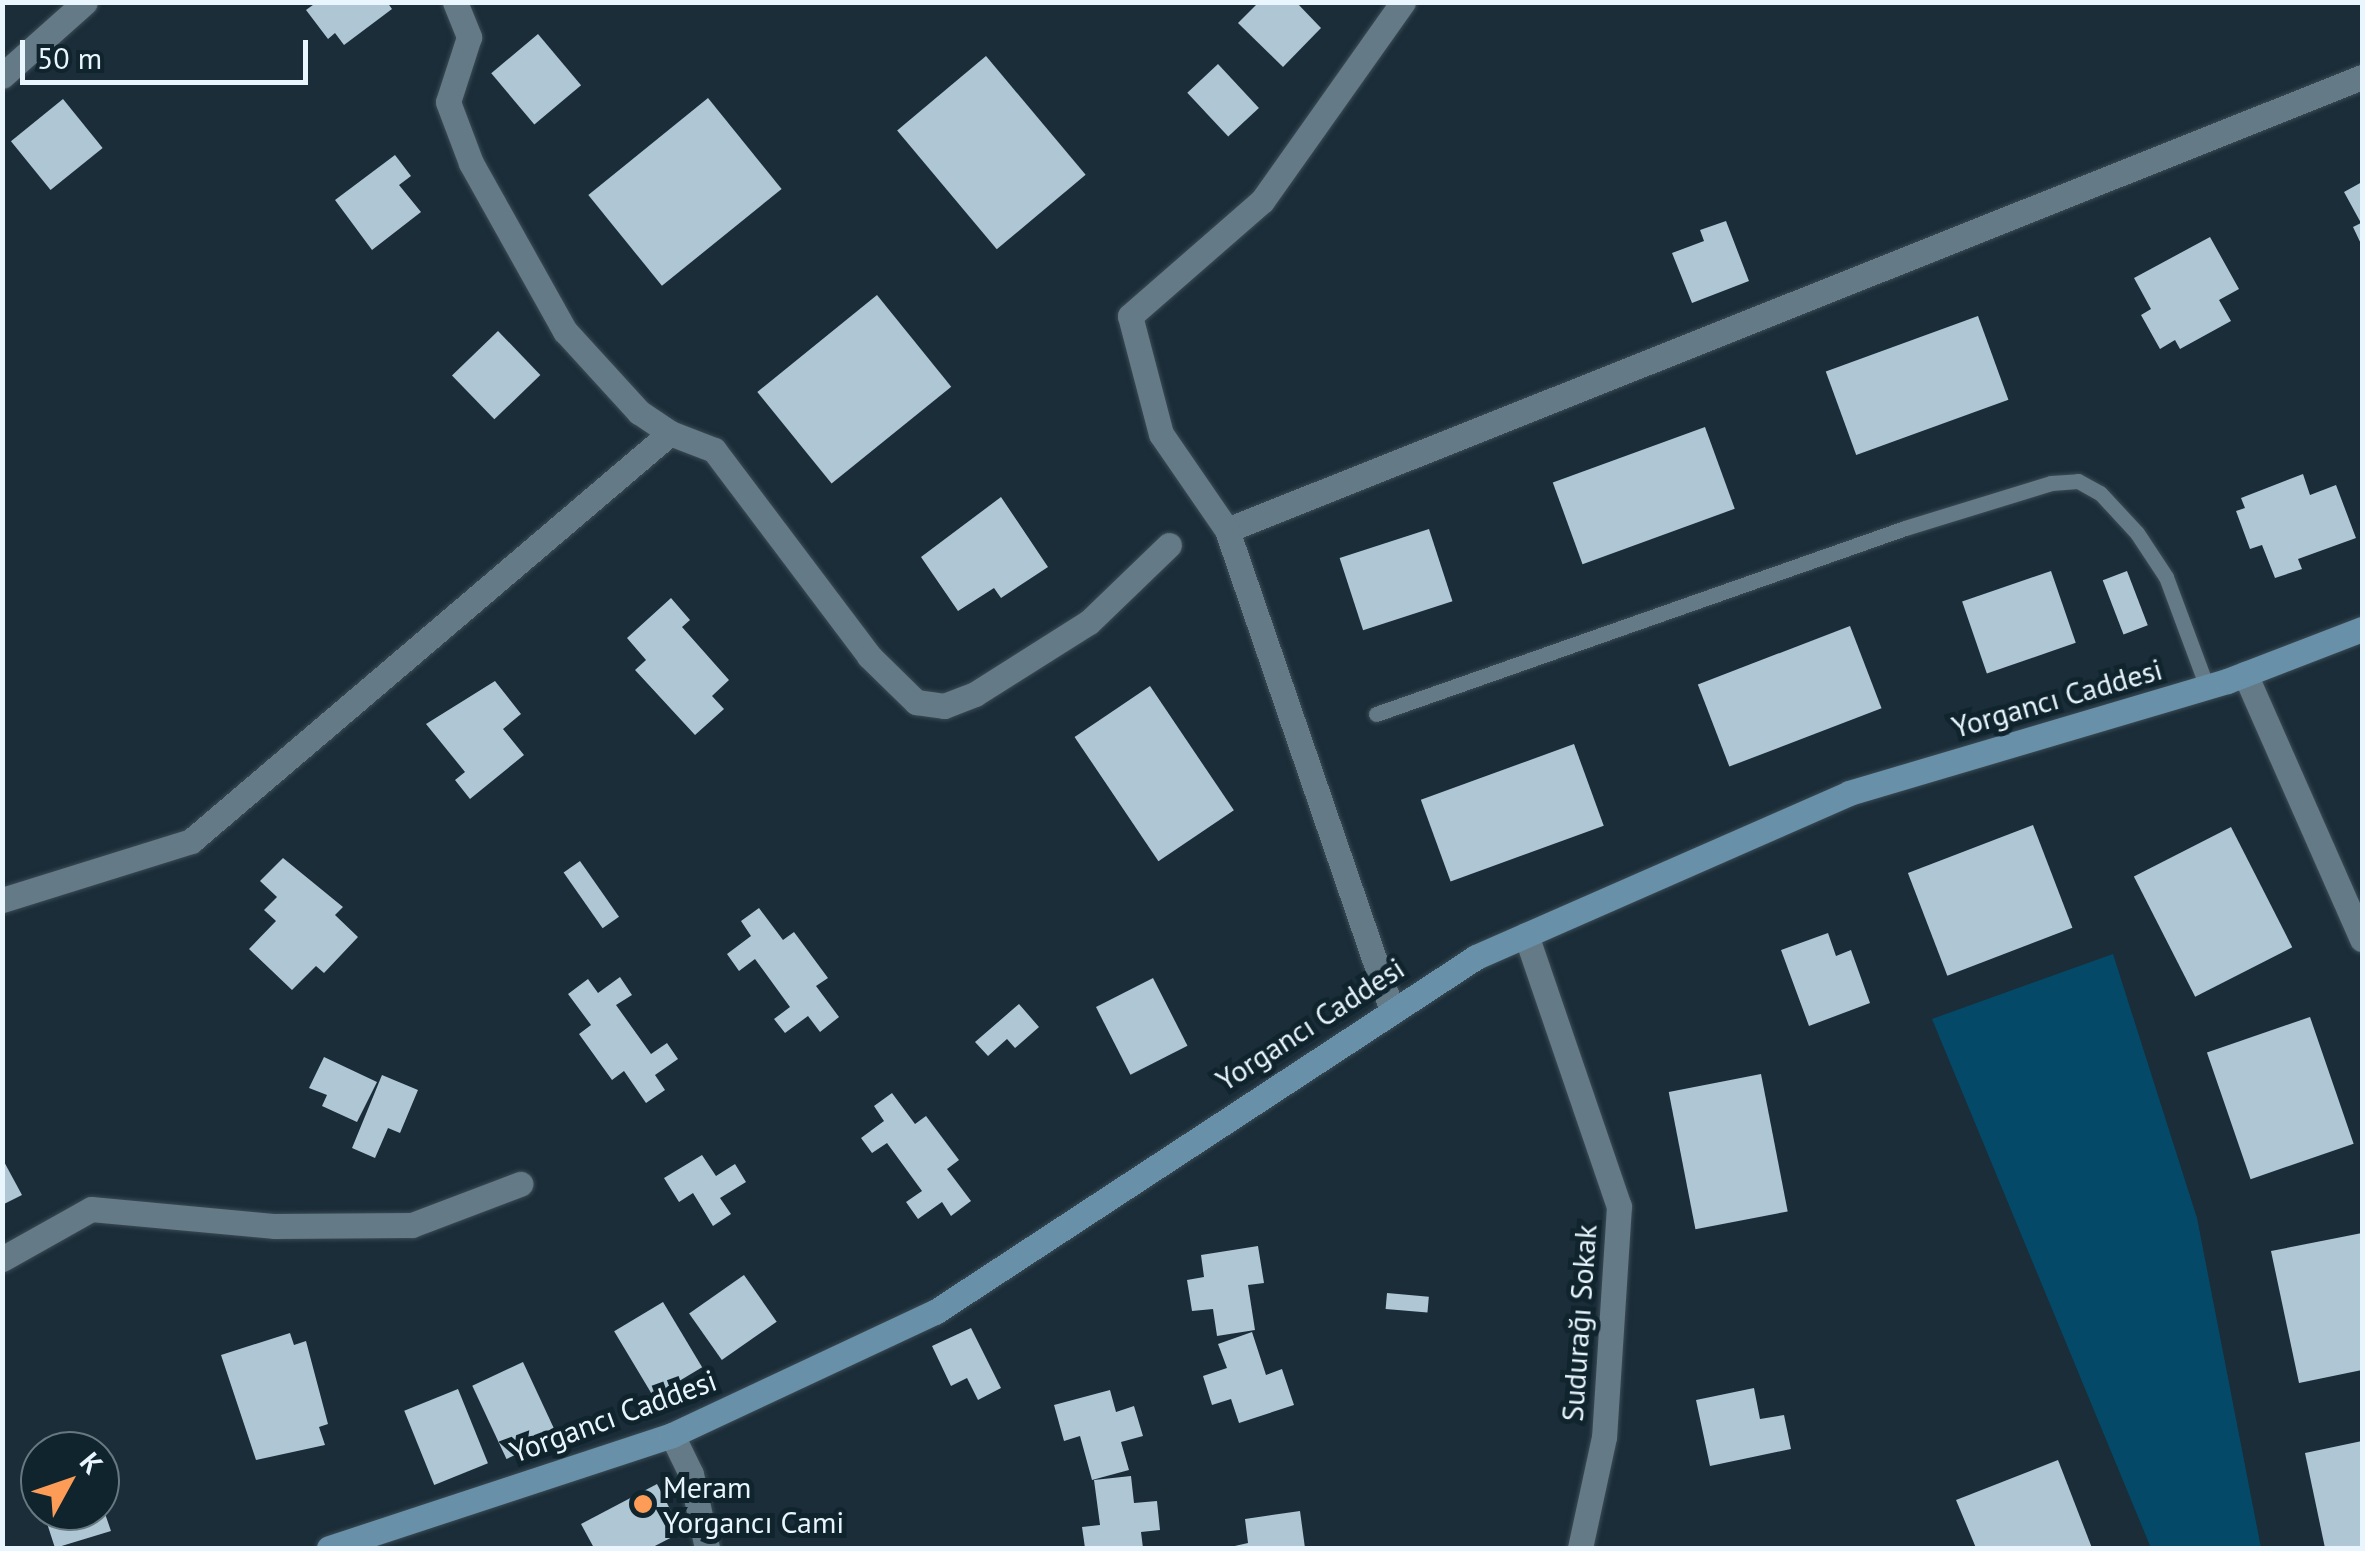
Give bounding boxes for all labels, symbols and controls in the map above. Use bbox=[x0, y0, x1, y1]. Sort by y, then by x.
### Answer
scale bar bbox=[25, 20, 312, 82]
text: 50 m bbox=[37, 38, 102, 77]
street label: Yorgancı Caddesi bbox=[1948, 651, 2166, 745]
street label: Yorgancı Caddesi bbox=[1209, 950, 1411, 1098]
street label: Sudurağı Sokak bbox=[1554, 1223, 1604, 1423]
street label: Yorgancı Caddesi bbox=[505, 1362, 721, 1470]
north arrow bbox=[20, 1431, 120, 1531]
text: K bbox=[72, 1444, 112, 1481]
place label: Meram Yorgancı Cami bbox=[663, 1469, 844, 1540]
marker: Meram Yorgancı Cami bbox=[632, 1493, 654, 1515]

